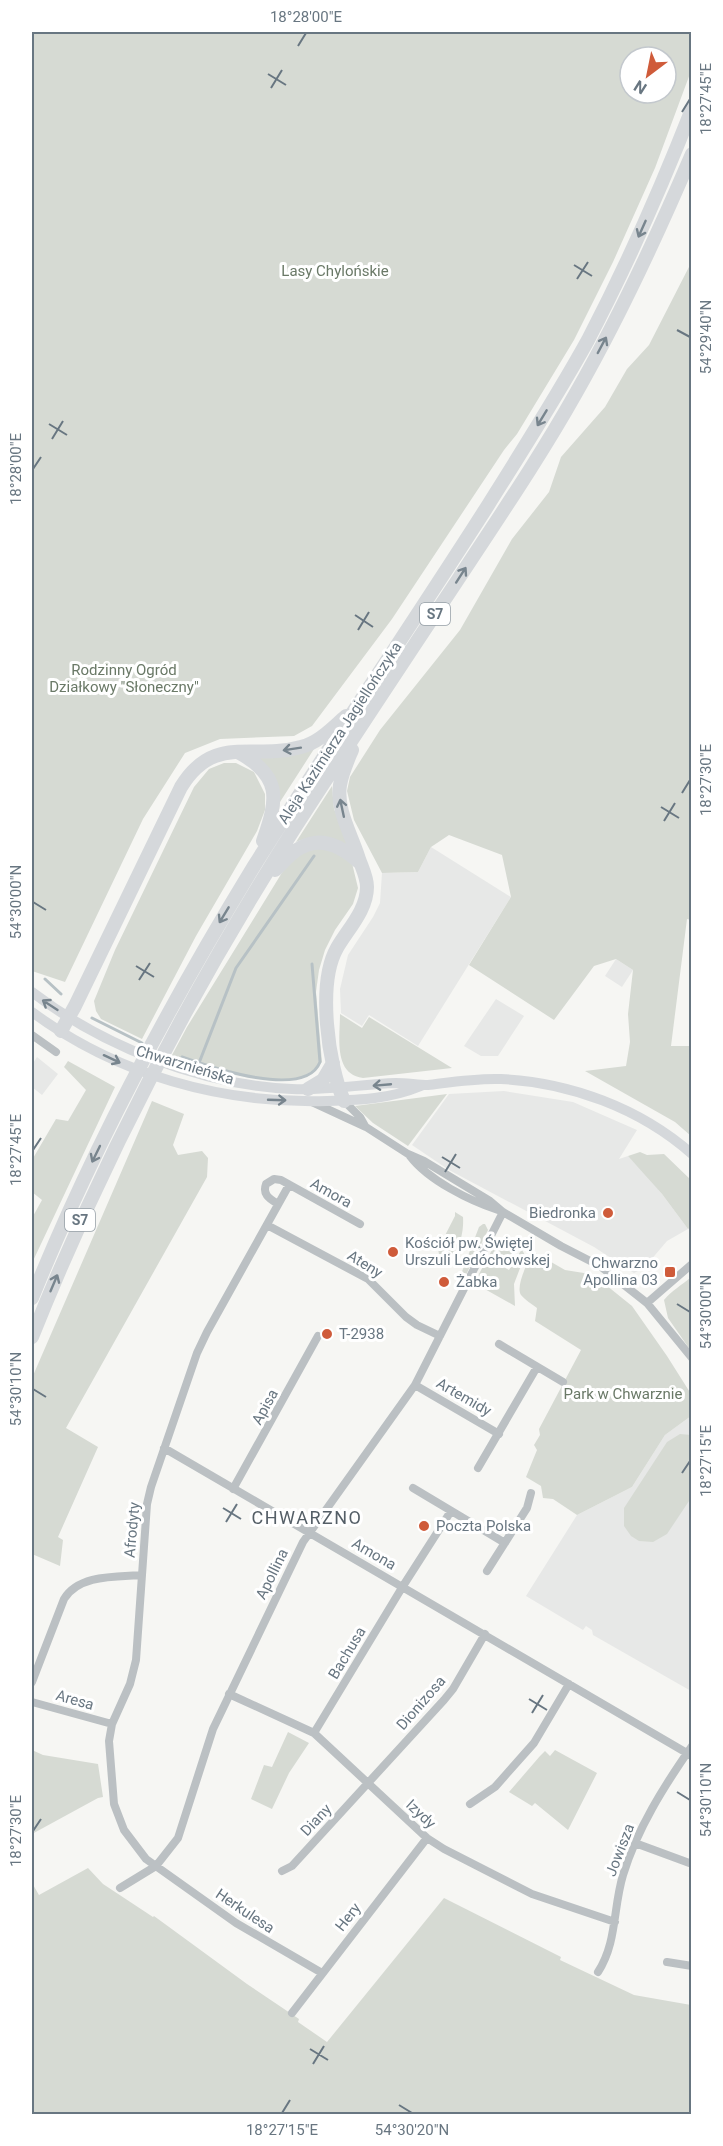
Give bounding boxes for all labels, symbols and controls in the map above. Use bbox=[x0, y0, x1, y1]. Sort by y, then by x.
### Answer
text: 18°28'00"E bbox=[270, 8, 343, 26]
north arrow bbox=[618, 45, 678, 105]
text: 18°27'45"E bbox=[697, 62, 715, 135]
text: N bbox=[630, 76, 650, 98]
one-way arrow bbox=[636, 220, 647, 238]
park label: Lasy Chylońskie bbox=[281, 262, 389, 280]
text: 54°29'40"N bbox=[697, 300, 715, 374]
one-way arrow bbox=[596, 337, 608, 354]
one-way arrow bbox=[536, 409, 548, 426]
text: 18°28'00"E bbox=[7, 432, 25, 505]
one-way arrow bbox=[455, 567, 467, 583]
road number: S7 bbox=[420, 603, 450, 625]
street label: Aleja Kazimierza Jagiellończyka bbox=[274, 639, 406, 827]
park label: Rodzinny Ogród Działkowy "Słoneczny" bbox=[49, 661, 199, 696]
one-way arrow bbox=[282, 743, 302, 754]
text: 18°27'30"E bbox=[697, 743, 715, 816]
one-way arrow bbox=[336, 799, 348, 818]
text: 54°30'00"N bbox=[7, 865, 25, 939]
one-way arrow bbox=[218, 906, 230, 923]
one-way arrow bbox=[42, 999, 59, 1011]
street label: Chwarznieńska bbox=[134, 1042, 236, 1088]
one-way arrow bbox=[103, 1053, 121, 1065]
one-way arrow bbox=[372, 1080, 392, 1091]
one-way arrow bbox=[267, 1095, 287, 1106]
text: 18°27'45"E bbox=[7, 1113, 25, 1186]
one-way arrow bbox=[89, 1144, 101, 1162]
street label: Amora bbox=[307, 1174, 355, 1212]
place label: Biedronka bbox=[529, 1204, 596, 1222]
marker: Biedronka bbox=[601, 1206, 615, 1220]
road number: S7 bbox=[65, 1209, 95, 1231]
place label: Kościół pw. Świętej Urszuli Ledóchowskej bbox=[405, 1234, 550, 1269]
marker: Kościół pw. Świętej Urszuli Ledóchowskej bbox=[386, 1245, 400, 1259]
street label: Ateny bbox=[344, 1246, 386, 1282]
place label: Chwarzno Apollina 03 bbox=[583, 1254, 658, 1289]
marker: Chwarzno Apollina 03 bbox=[663, 1265, 677, 1279]
place label: Żabka bbox=[456, 1273, 497, 1291]
one-way arrow bbox=[49, 1274, 60, 1293]
marker: Żabka bbox=[437, 1275, 451, 1289]
text: 54°30'00"N bbox=[697, 1275, 715, 1349]
place label: T-2938 bbox=[339, 1325, 384, 1343]
marker: T-2938 bbox=[320, 1327, 334, 1341]
text: 54°30'10"N bbox=[7, 1352, 25, 1426]
street label: Artemidy bbox=[433, 1374, 495, 1420]
park label: Park w Chwarznie bbox=[564, 1385, 682, 1403]
street label: Apisa bbox=[248, 1386, 282, 1428]
text: 18°27'15"E bbox=[697, 1424, 715, 1497]
street label: Afrodyty bbox=[121, 1501, 143, 1559]
district label: CHWARZNO bbox=[252, 1507, 363, 1528]
place label: Poczta Polska bbox=[436, 1517, 531, 1535]
marker: Poczta Polska bbox=[417, 1519, 431, 1533]
street label: Amona bbox=[349, 1534, 399, 1574]
street label: Apollina bbox=[252, 1546, 292, 1602]
street label: Bachusa bbox=[324, 1624, 370, 1682]
street label: Dionizosa bbox=[393, 1672, 449, 1734]
street label: Aresa bbox=[54, 1686, 96, 1714]
text: 54°30'10"N bbox=[697, 1763, 715, 1837]
text: 18°27'30"E bbox=[7, 1794, 25, 1867]
street label: Izydy bbox=[402, 1796, 440, 1832]
street label: Diany bbox=[297, 1800, 335, 1840]
street label: Jowisza bbox=[602, 1821, 638, 1879]
street label: Herkulesa bbox=[212, 1885, 278, 1937]
street label: Hery bbox=[331, 1899, 365, 1935]
text: 18°27'15"E bbox=[246, 2121, 319, 2139]
text: 54°30'20"N bbox=[375, 2121, 449, 2139]

